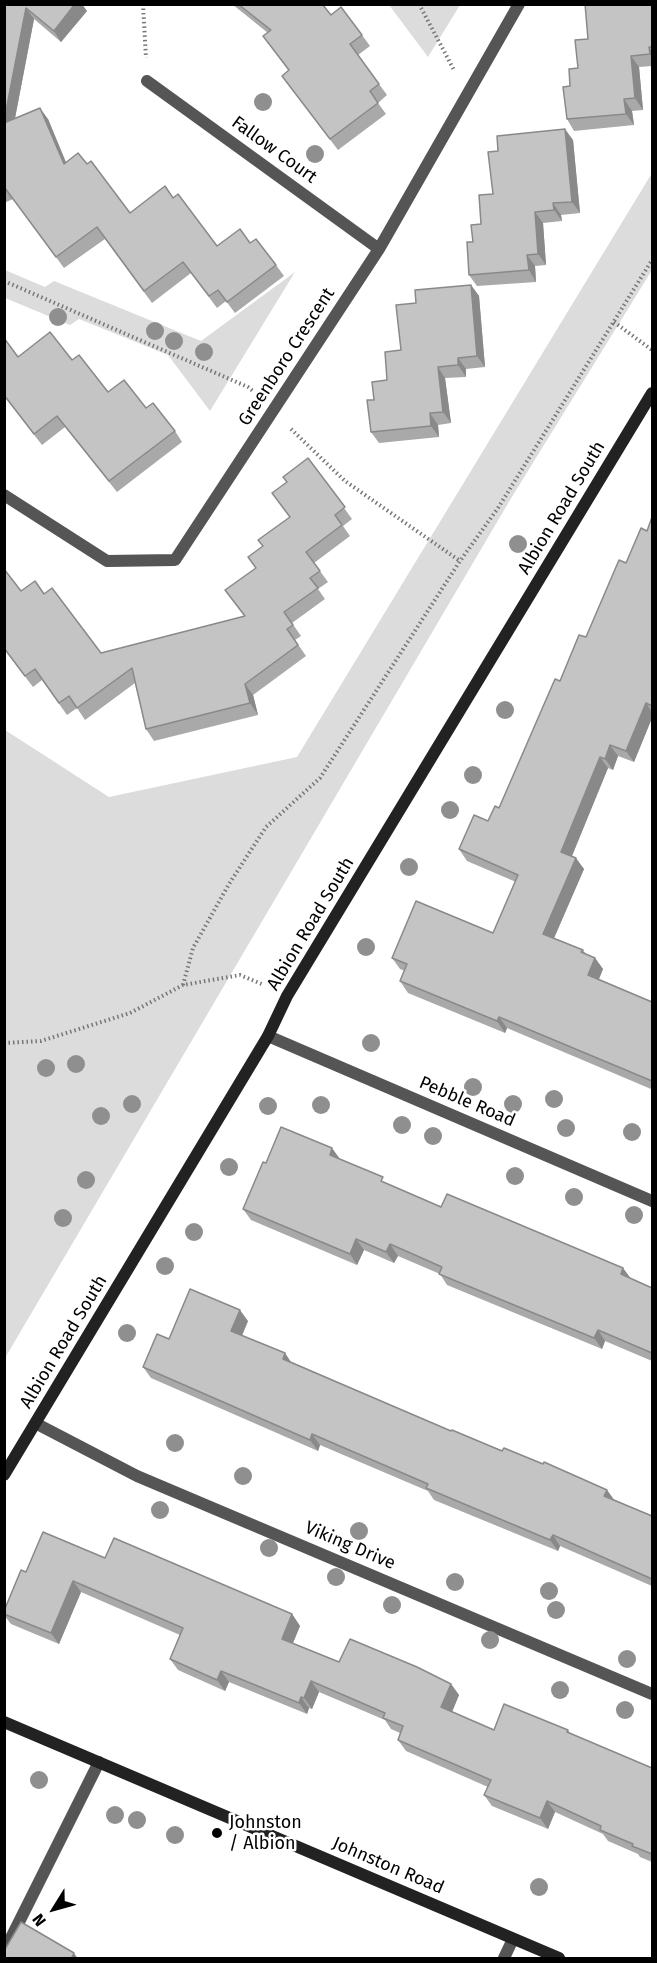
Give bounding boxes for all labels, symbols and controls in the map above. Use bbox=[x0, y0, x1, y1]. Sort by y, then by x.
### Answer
street label: Fallow Court bbox=[227, 112, 321, 188]
street label: Greenboro Crescent bbox=[234, 284, 340, 430]
street label: Albion Road South bbox=[514, 438, 610, 578]
street label: Albion Road South bbox=[263, 854, 359, 994]
street label: Pebble Road bbox=[416, 1072, 518, 1132]
street label: Albion Road South bbox=[16, 1272, 112, 1412]
street label: Viking Drive bbox=[301, 1517, 399, 1575]
place label: Johnston / Albion bbox=[229, 1812, 302, 1854]
marker: Johnston / Albion bbox=[210, 1826, 224, 1840]
street label: Johnston Road bbox=[329, 1833, 447, 1899]
north arrow bbox=[24, 1879, 84, 1939]
text: N bbox=[28, 1910, 50, 1930]

